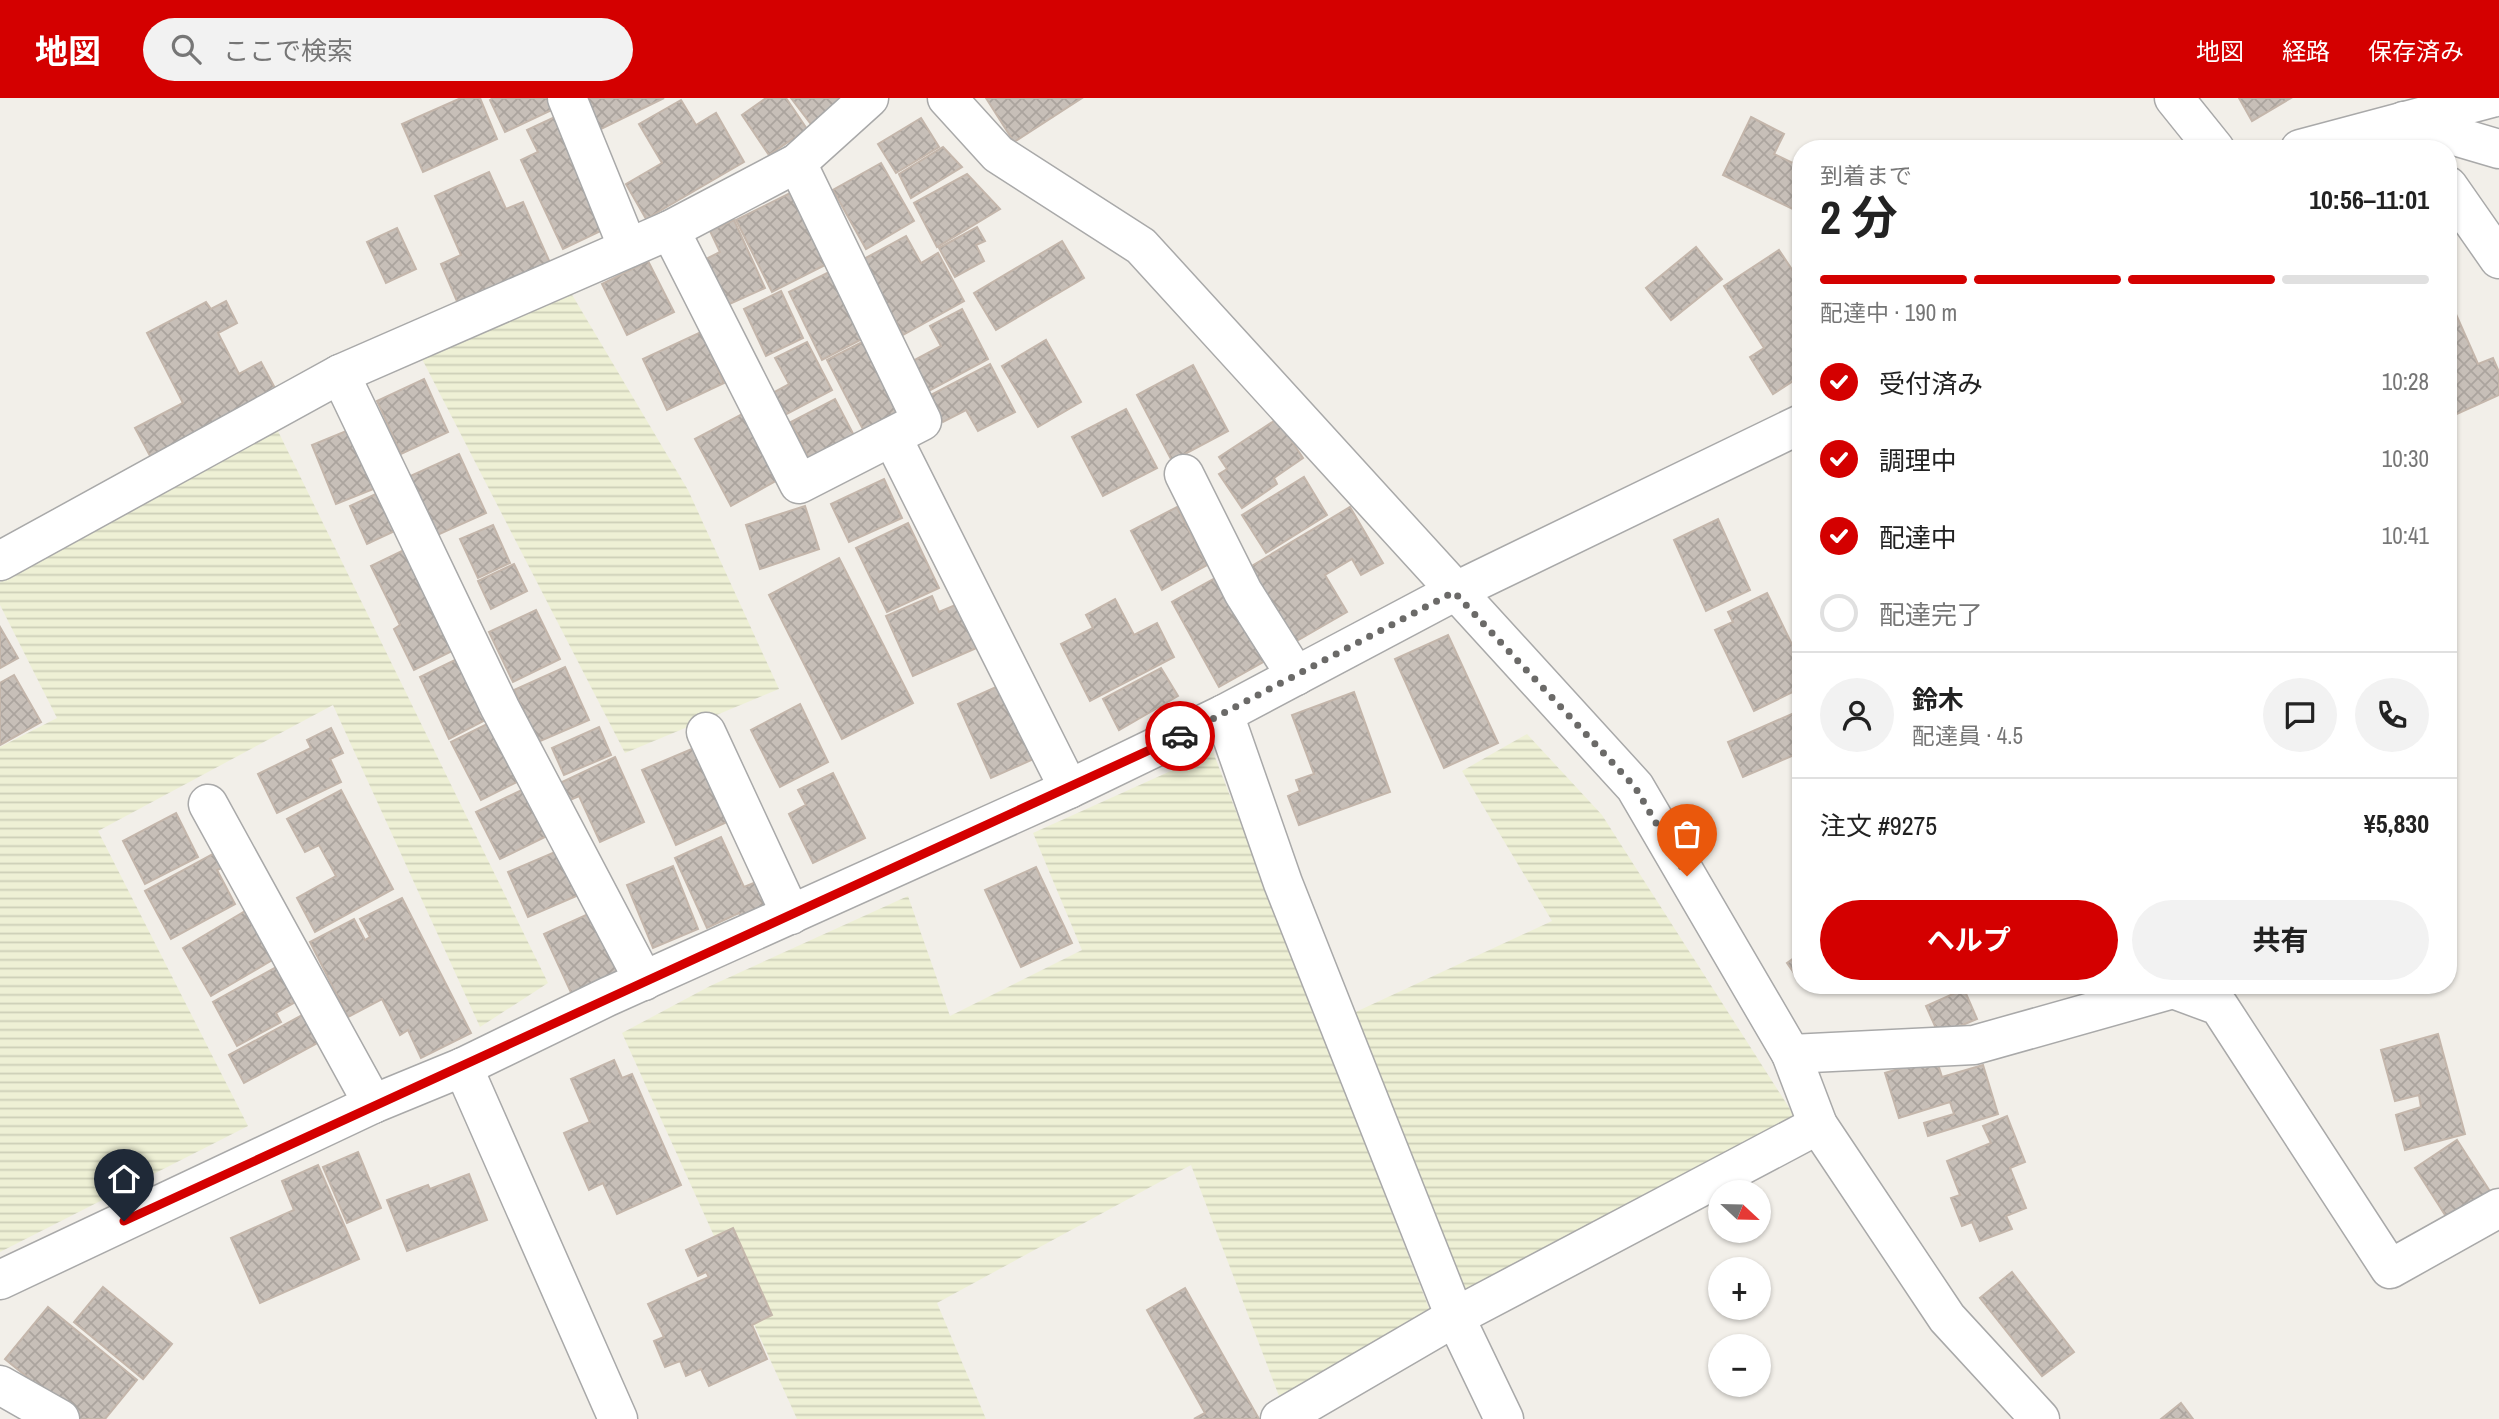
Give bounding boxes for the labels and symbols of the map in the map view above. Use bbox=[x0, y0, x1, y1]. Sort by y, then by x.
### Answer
courier bbox=[1145, 701, 1215, 771]
pin bbox=[1657, 804, 1717, 876]
pin bbox=[94, 1149, 154, 1221]
north arrow bbox=[1708, 1180, 1771, 1242]

